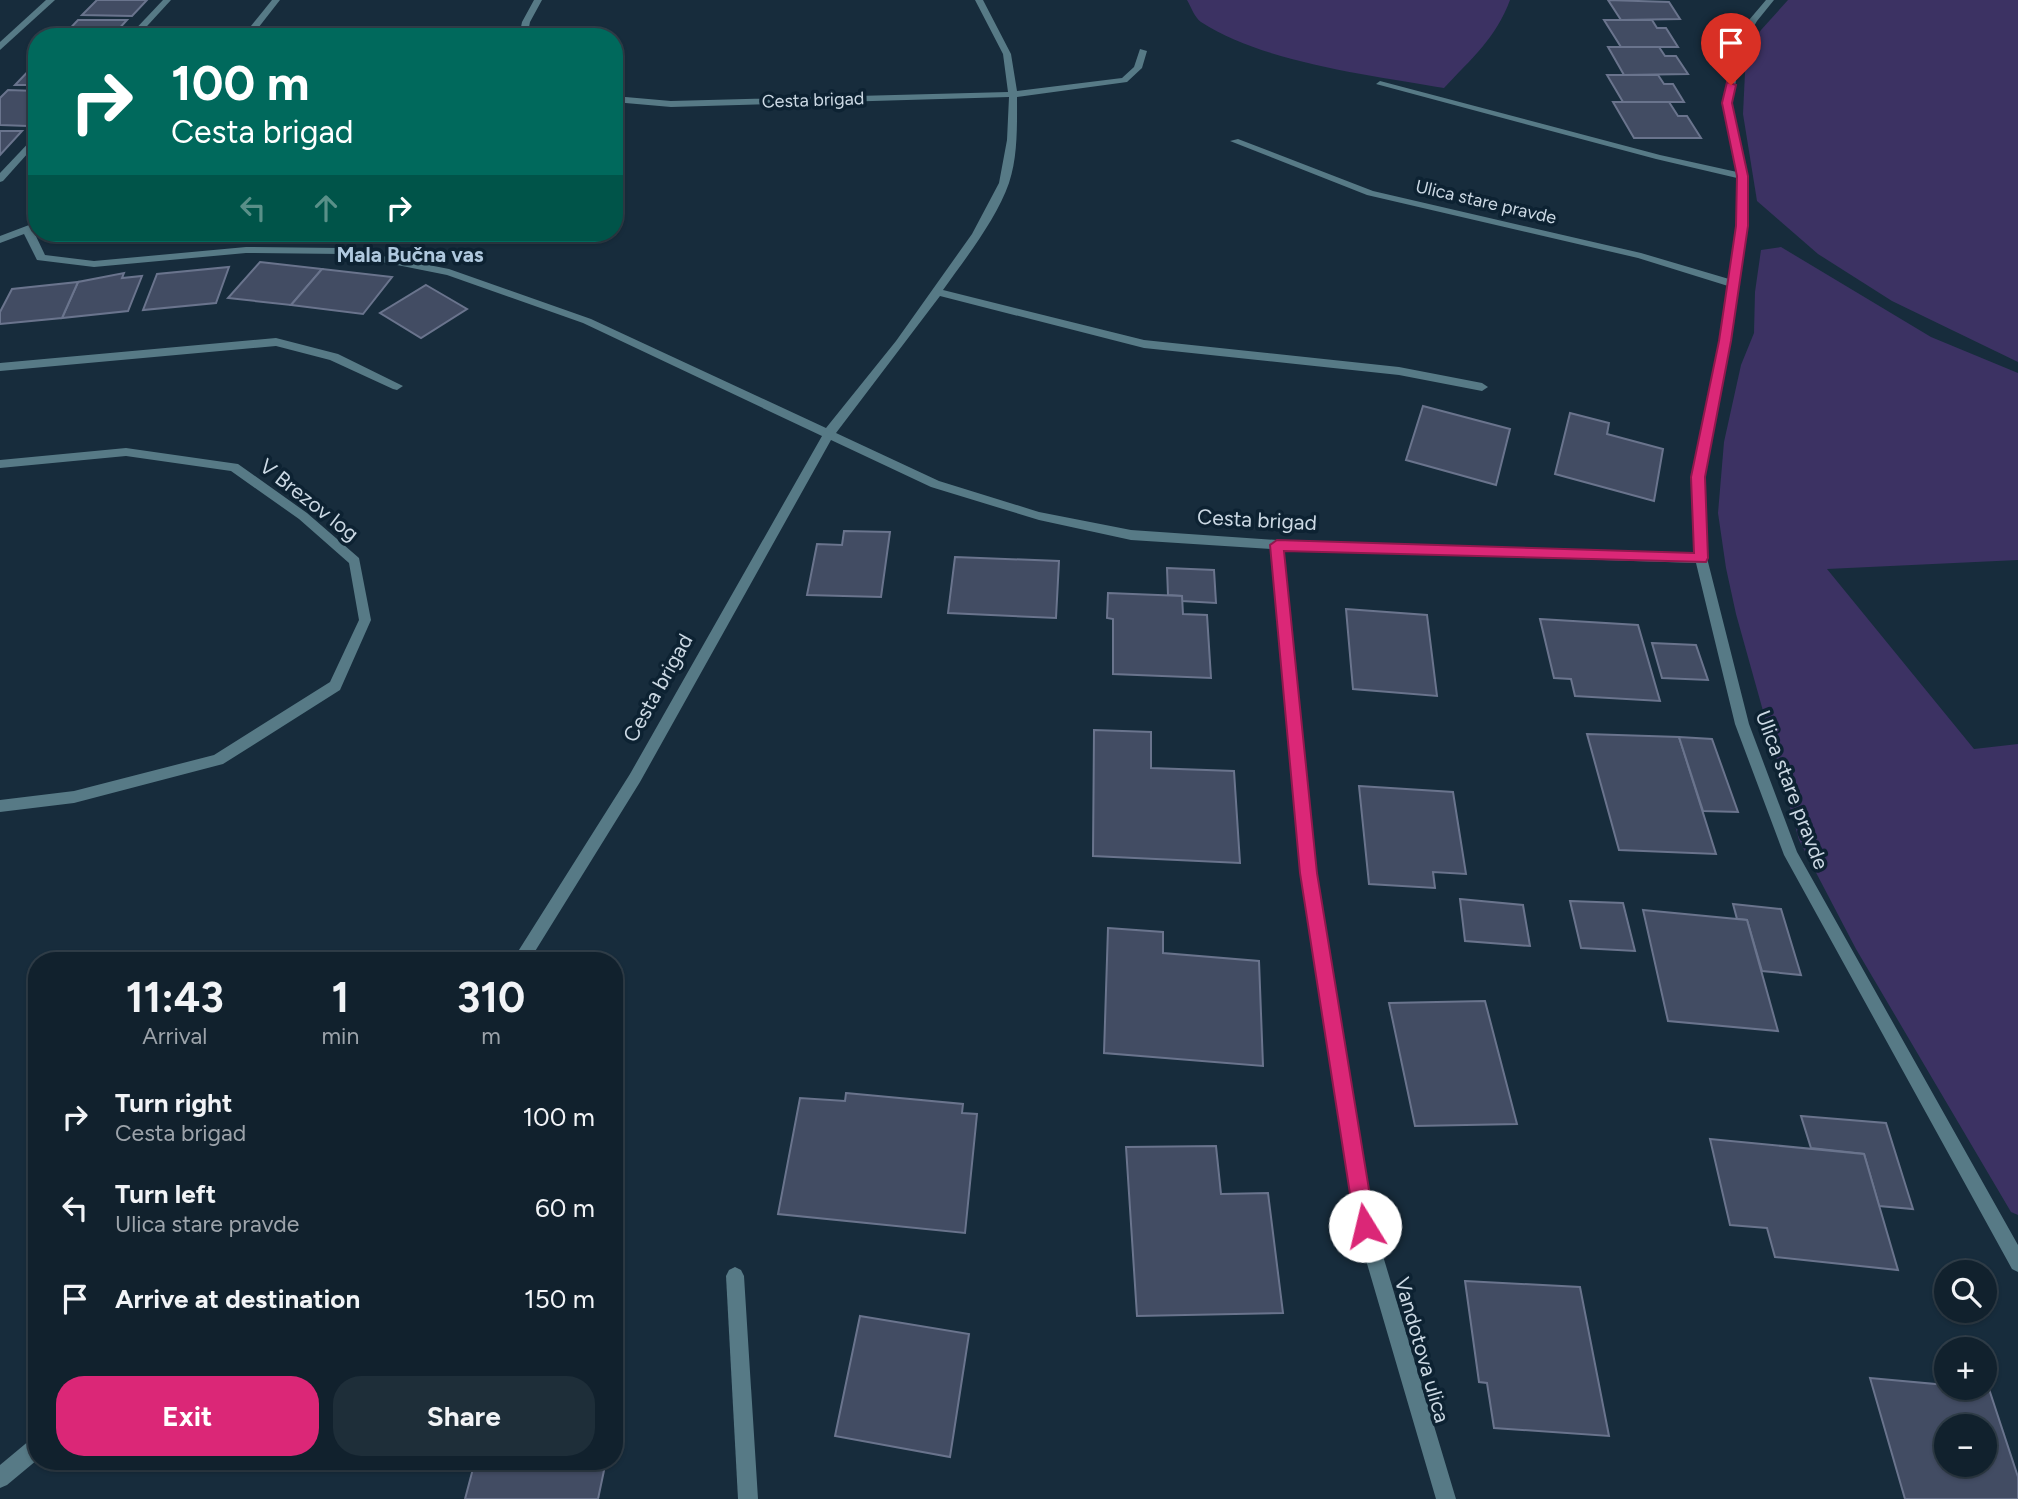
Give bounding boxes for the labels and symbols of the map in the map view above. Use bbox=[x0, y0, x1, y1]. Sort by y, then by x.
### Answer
pin bbox=[1701, 13, 1761, 85]
street label: Cesta brigad bbox=[761, 87, 865, 113]
street label: Ulica stare pravde bbox=[1413, 175, 1559, 229]
district label: Mala Bučna vas bbox=[336, 242, 484, 267]
street label: V Brezov log bbox=[255, 453, 364, 546]
street label: Cesta brigad bbox=[1197, 504, 1317, 535]
street label: Cesta brigad bbox=[618, 629, 698, 746]
street label: Ulica stare pravde bbox=[1751, 707, 1834, 873]
position arrow bbox=[1328, 1189, 1402, 1263]
street label: Vandotova ulica bbox=[1390, 1274, 1455, 1426]

